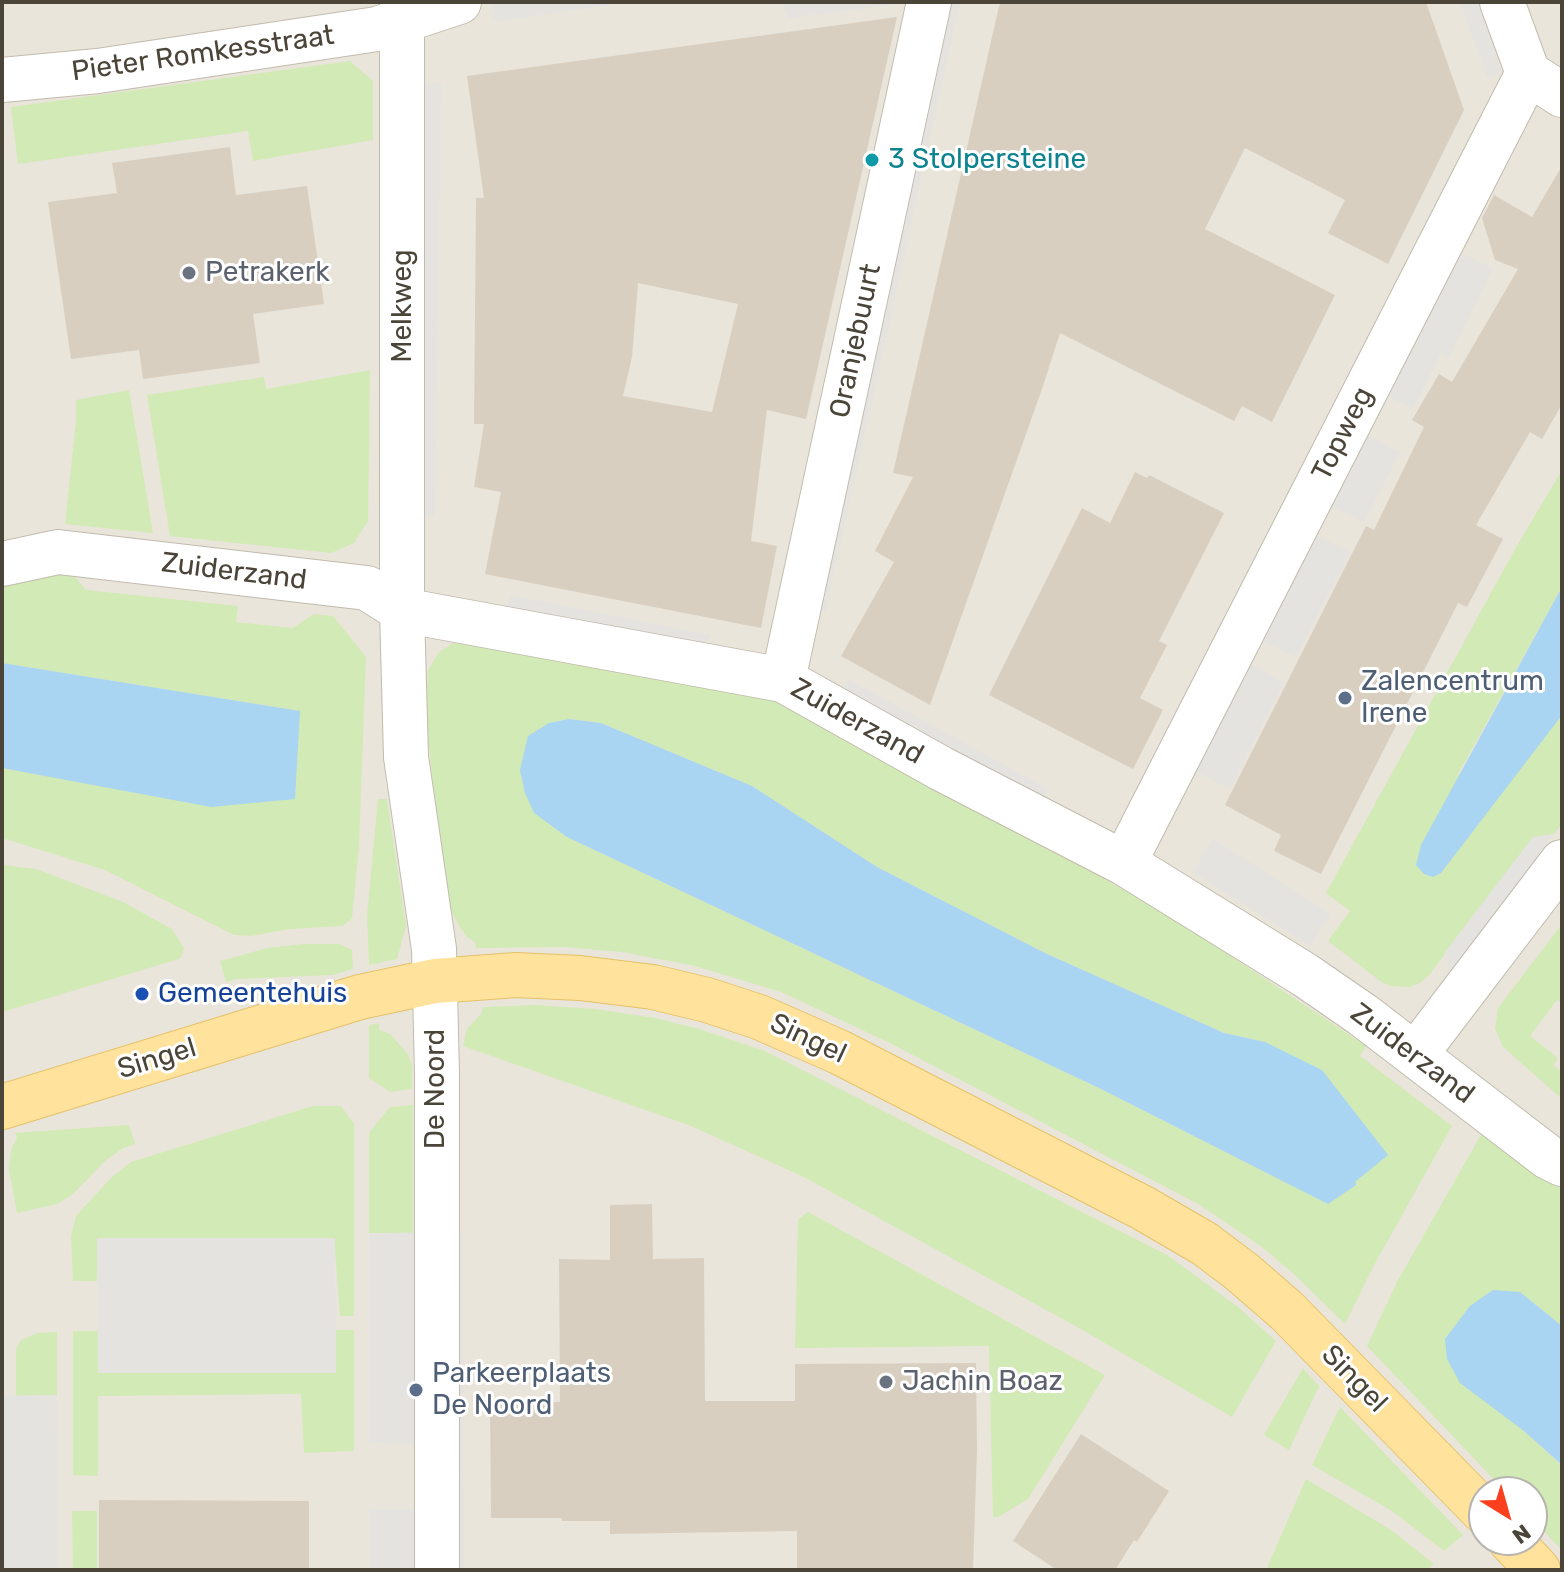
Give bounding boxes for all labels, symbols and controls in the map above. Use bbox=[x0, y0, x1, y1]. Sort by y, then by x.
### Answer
street label: Pieter Romkesstraat bbox=[70, 19, 336, 89]
place label: 3 Stolpersteine bbox=[888, 143, 1086, 177]
marker: 3 Stolpersteine bbox=[863, 151, 881, 169]
street label: Melkweg bbox=[386, 249, 420, 363]
place label: Petrakerk bbox=[205, 256, 330, 290]
street label: Oranjebuurt bbox=[823, 261, 889, 421]
marker: Petrakerk bbox=[180, 264, 198, 282]
street label: Topweg bbox=[1305, 382, 1381, 486]
street label: Zuiderzand bbox=[159, 546, 309, 598]
place label: Zalencentrum Irene bbox=[1361, 665, 1544, 731]
street label: Zuiderzand bbox=[785, 672, 929, 772]
marker: Zalencentrum Irene bbox=[1336, 689, 1354, 707]
place label: Gemeentehuis bbox=[158, 977, 347, 1011]
marker: Gemeentehuis bbox=[133, 985, 151, 1003]
street label: Zuiderzand bbox=[1343, 997, 1481, 1111]
street label: Singel bbox=[764, 1007, 852, 1071]
street label: De Noord bbox=[419, 1029, 453, 1149]
street label: Singel bbox=[114, 1031, 200, 1087]
street label: Singel bbox=[1314, 1338, 1394, 1420]
place label: Parkeerplaats De Noord bbox=[432, 1357, 611, 1423]
place label: Jachin Boaz bbox=[902, 1365, 1063, 1399]
marker: Jachin Boaz bbox=[877, 1373, 895, 1391]
marker: Parkeerplaats De Noord bbox=[407, 1381, 425, 1399]
north arrow bbox=[1468, 1476, 1548, 1556]
text: N bbox=[1507, 1518, 1536, 1550]

